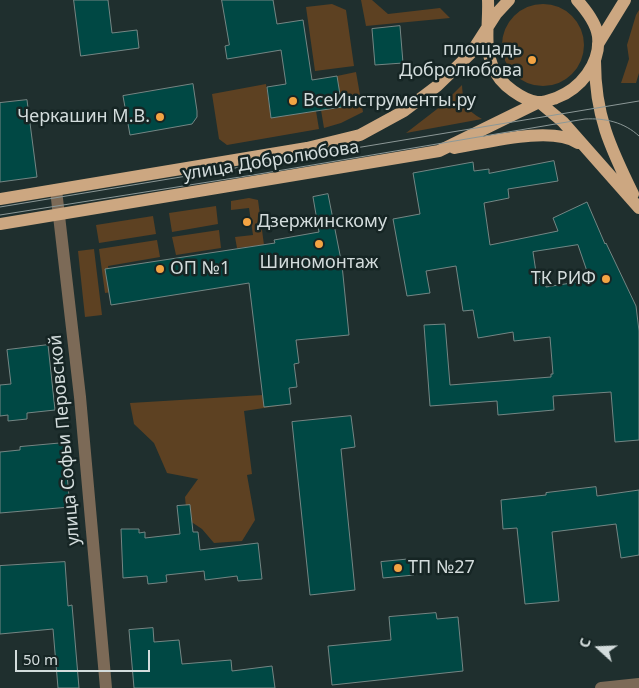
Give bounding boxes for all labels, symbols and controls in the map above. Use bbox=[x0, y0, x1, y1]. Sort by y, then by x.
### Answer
place label: площадь Добролюбова bbox=[399, 39, 522, 82]
marker: площадь Добролюбова bbox=[526, 54, 538, 66]
place label: ВсеИнструменты.ру bbox=[303, 90, 476, 112]
marker: ВсеИнструменты.ру bbox=[287, 95, 299, 107]
place label: Черкашин М.В. bbox=[17, 106, 150, 128]
marker: Черкашин М.В. bbox=[154, 111, 166, 123]
street label: улица Добролюбова bbox=[181, 136, 361, 186]
place label: Дзержинскому bbox=[257, 211, 387, 233]
marker: Дзержинскому bbox=[241, 216, 253, 228]
marker: Шиномонтаж bbox=[313, 238, 325, 250]
place label: Шиномонтаж bbox=[260, 252, 378, 274]
place label: ОП №1 bbox=[170, 258, 230, 280]
marker: ОП №1 bbox=[154, 263, 166, 275]
place label: ТК РИФ bbox=[531, 268, 596, 290]
marker: ТК РИФ bbox=[600, 273, 612, 285]
street label: улица Софьи Перовской bbox=[45, 334, 85, 546]
place label: ТП №27 bbox=[408, 557, 475, 579]
marker: ТП №27 bbox=[392, 562, 404, 574]
north arrow bbox=[574, 623, 624, 673]
text: С bbox=[574, 635, 595, 650]
scale bar bbox=[18, 640, 152, 672]
text: 50 m bbox=[23, 649, 58, 669]

